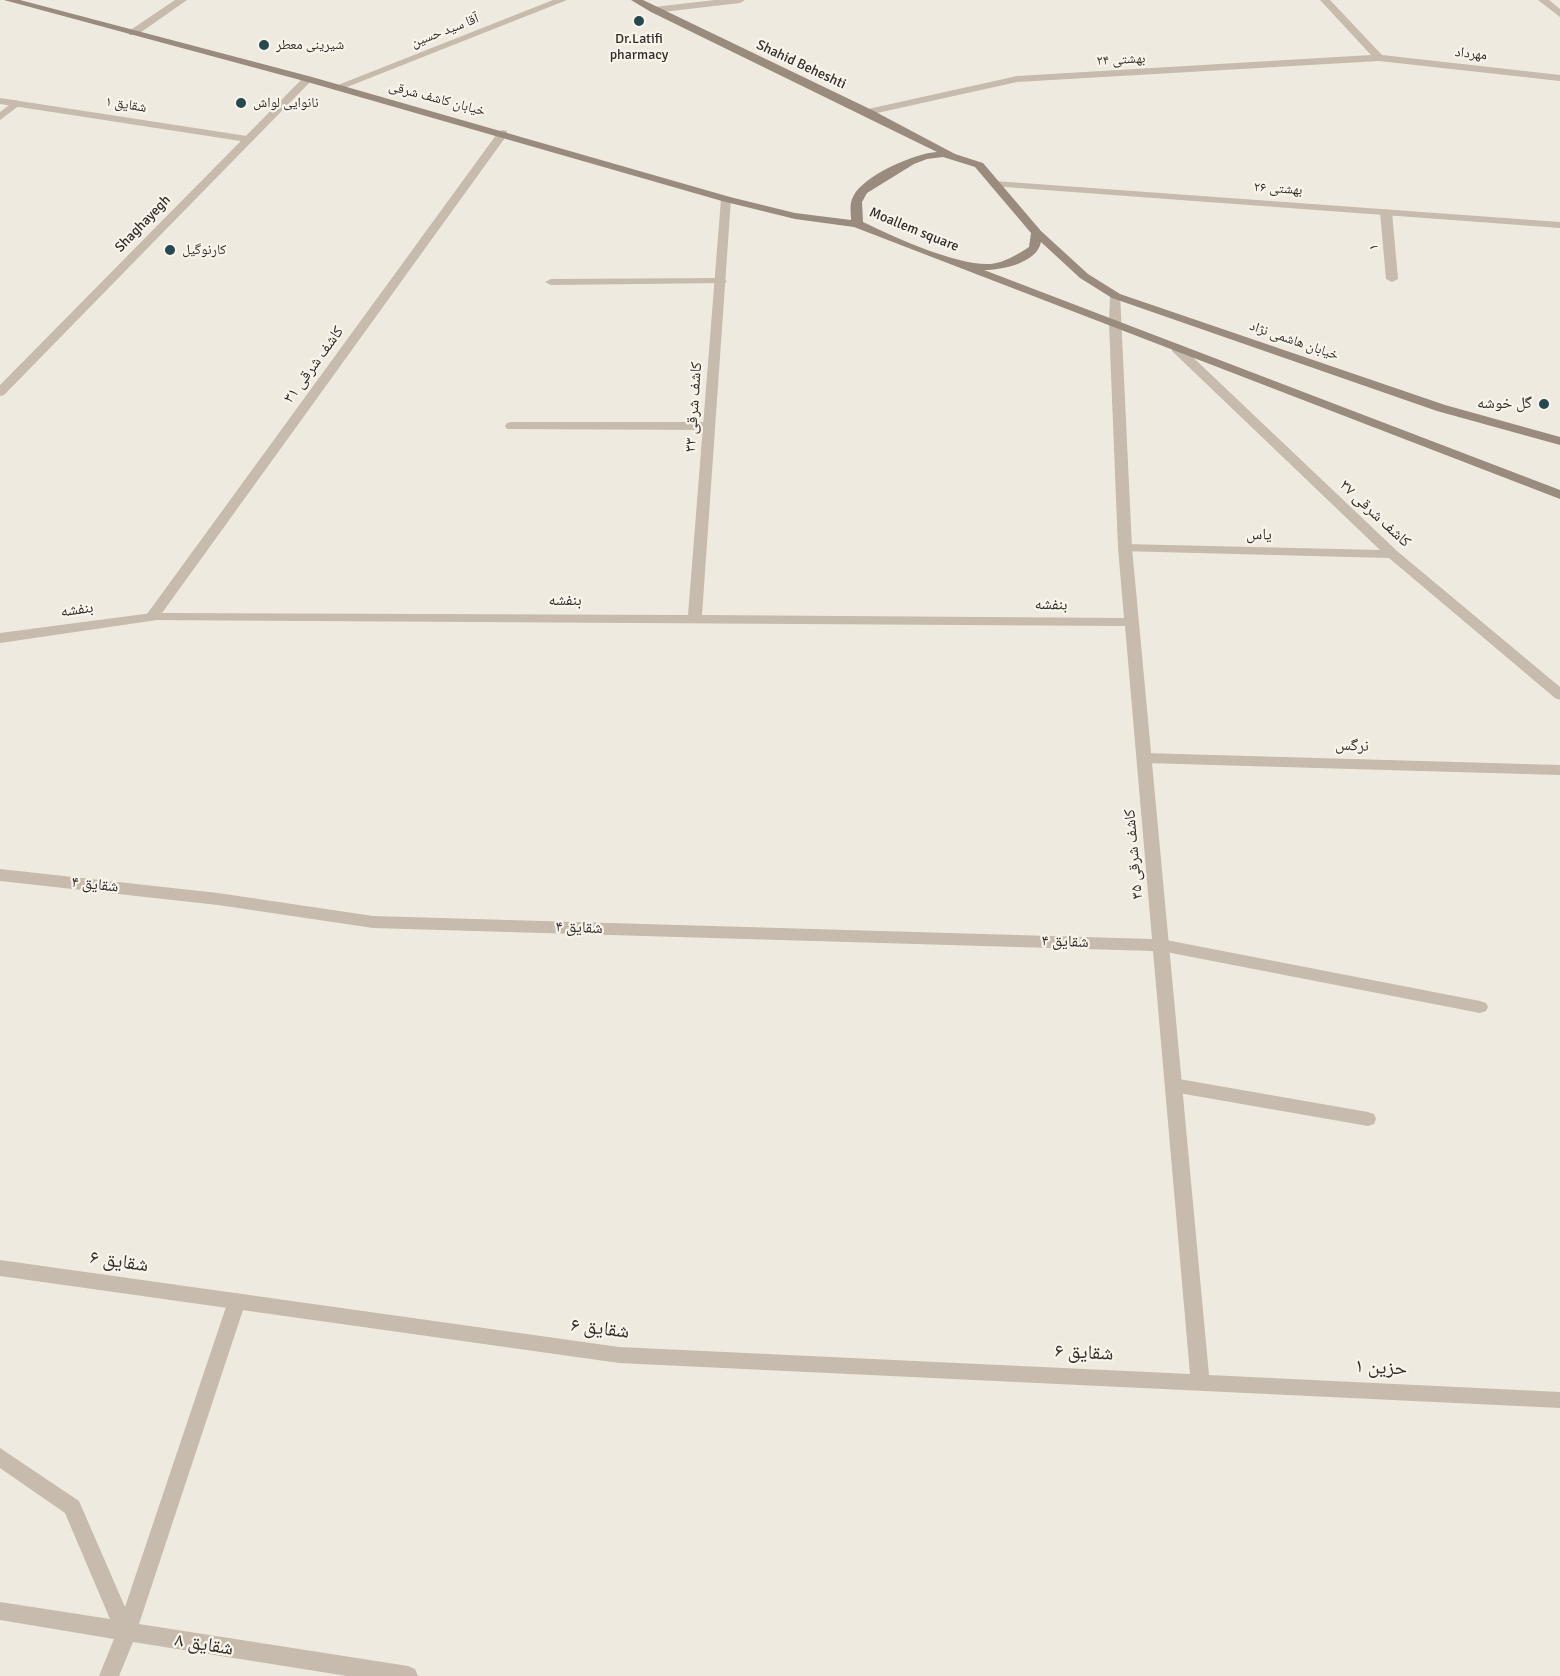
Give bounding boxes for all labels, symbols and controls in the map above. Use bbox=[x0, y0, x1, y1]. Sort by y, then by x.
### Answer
street label: آقا سید حسین bbox=[409, 10, 481, 52]
marker: Dr.Latifi pharmacy bbox=[632, 14, 646, 28]
place label: Dr.Latifi pharmacy bbox=[610, 31, 668, 63]
place label: شیرینی معطر bbox=[276, 37, 344, 53]
street label: Shahid Beheshti bbox=[753, 37, 849, 93]
marker: شیرینی معطر bbox=[257, 38, 271, 52]
street label: مهرداد bbox=[1454, 44, 1488, 64]
street label: بهشتی ۲۴ bbox=[1096, 50, 1146, 70]
street label: خیابان کاشف شرقی bbox=[387, 78, 487, 120]
street label: شقایق ۱ bbox=[104, 93, 148, 117]
place label: نانوایی لواش bbox=[253, 95, 319, 111]
marker: نانوایی لواش bbox=[234, 96, 248, 110]
street label: بهشتی ۲۶ bbox=[1253, 179, 1303, 199]
street label: Shaghayegh bbox=[112, 192, 174, 256]
street label: Moallem square bbox=[867, 204, 961, 256]
place label: کارنوگیل bbox=[182, 242, 226, 258]
marker: کارنوگیل bbox=[163, 243, 177, 257]
street label: ۱ bbox=[1365, 243, 1383, 251]
street label: خیابان هاشمی نژاد bbox=[1247, 318, 1341, 364]
street label: کاشف شرقی ۳۱ bbox=[280, 323, 348, 407]
street label: کاشف شرقی ۳۳ bbox=[681, 361, 707, 453]
place label: گل خوشه bbox=[1477, 394, 1532, 414]
marker: گل خوشه bbox=[1537, 397, 1551, 411]
street label: کاشف شرقی ۳۷ bbox=[1335, 476, 1415, 552]
street label: یاس bbox=[1246, 525, 1272, 545]
street label: بنفشه bbox=[548, 591, 582, 611]
street label: بنفشه bbox=[1034, 595, 1068, 615]
street label: بنفشه bbox=[59, 598, 95, 622]
street label: نرگس bbox=[1335, 736, 1369, 756]
street label: کاشف شرقی ۳۵ bbox=[1120, 808, 1148, 900]
street label: شقایق ۴ bbox=[71, 873, 119, 897]
street label: شقایق ۴ bbox=[555, 918, 603, 938]
street label: شقایق ۴ bbox=[1041, 932, 1089, 952]
street label: شقایق ۶ bbox=[88, 1246, 150, 1278]
street label: شقایق ۶ bbox=[569, 1313, 631, 1345]
street label: شقایق ۶ bbox=[1054, 1339, 1114, 1367]
street label: حزین ۱ bbox=[1354, 1355, 1408, 1381]
street label: شقایق ۸ bbox=[173, 1629, 235, 1661]

